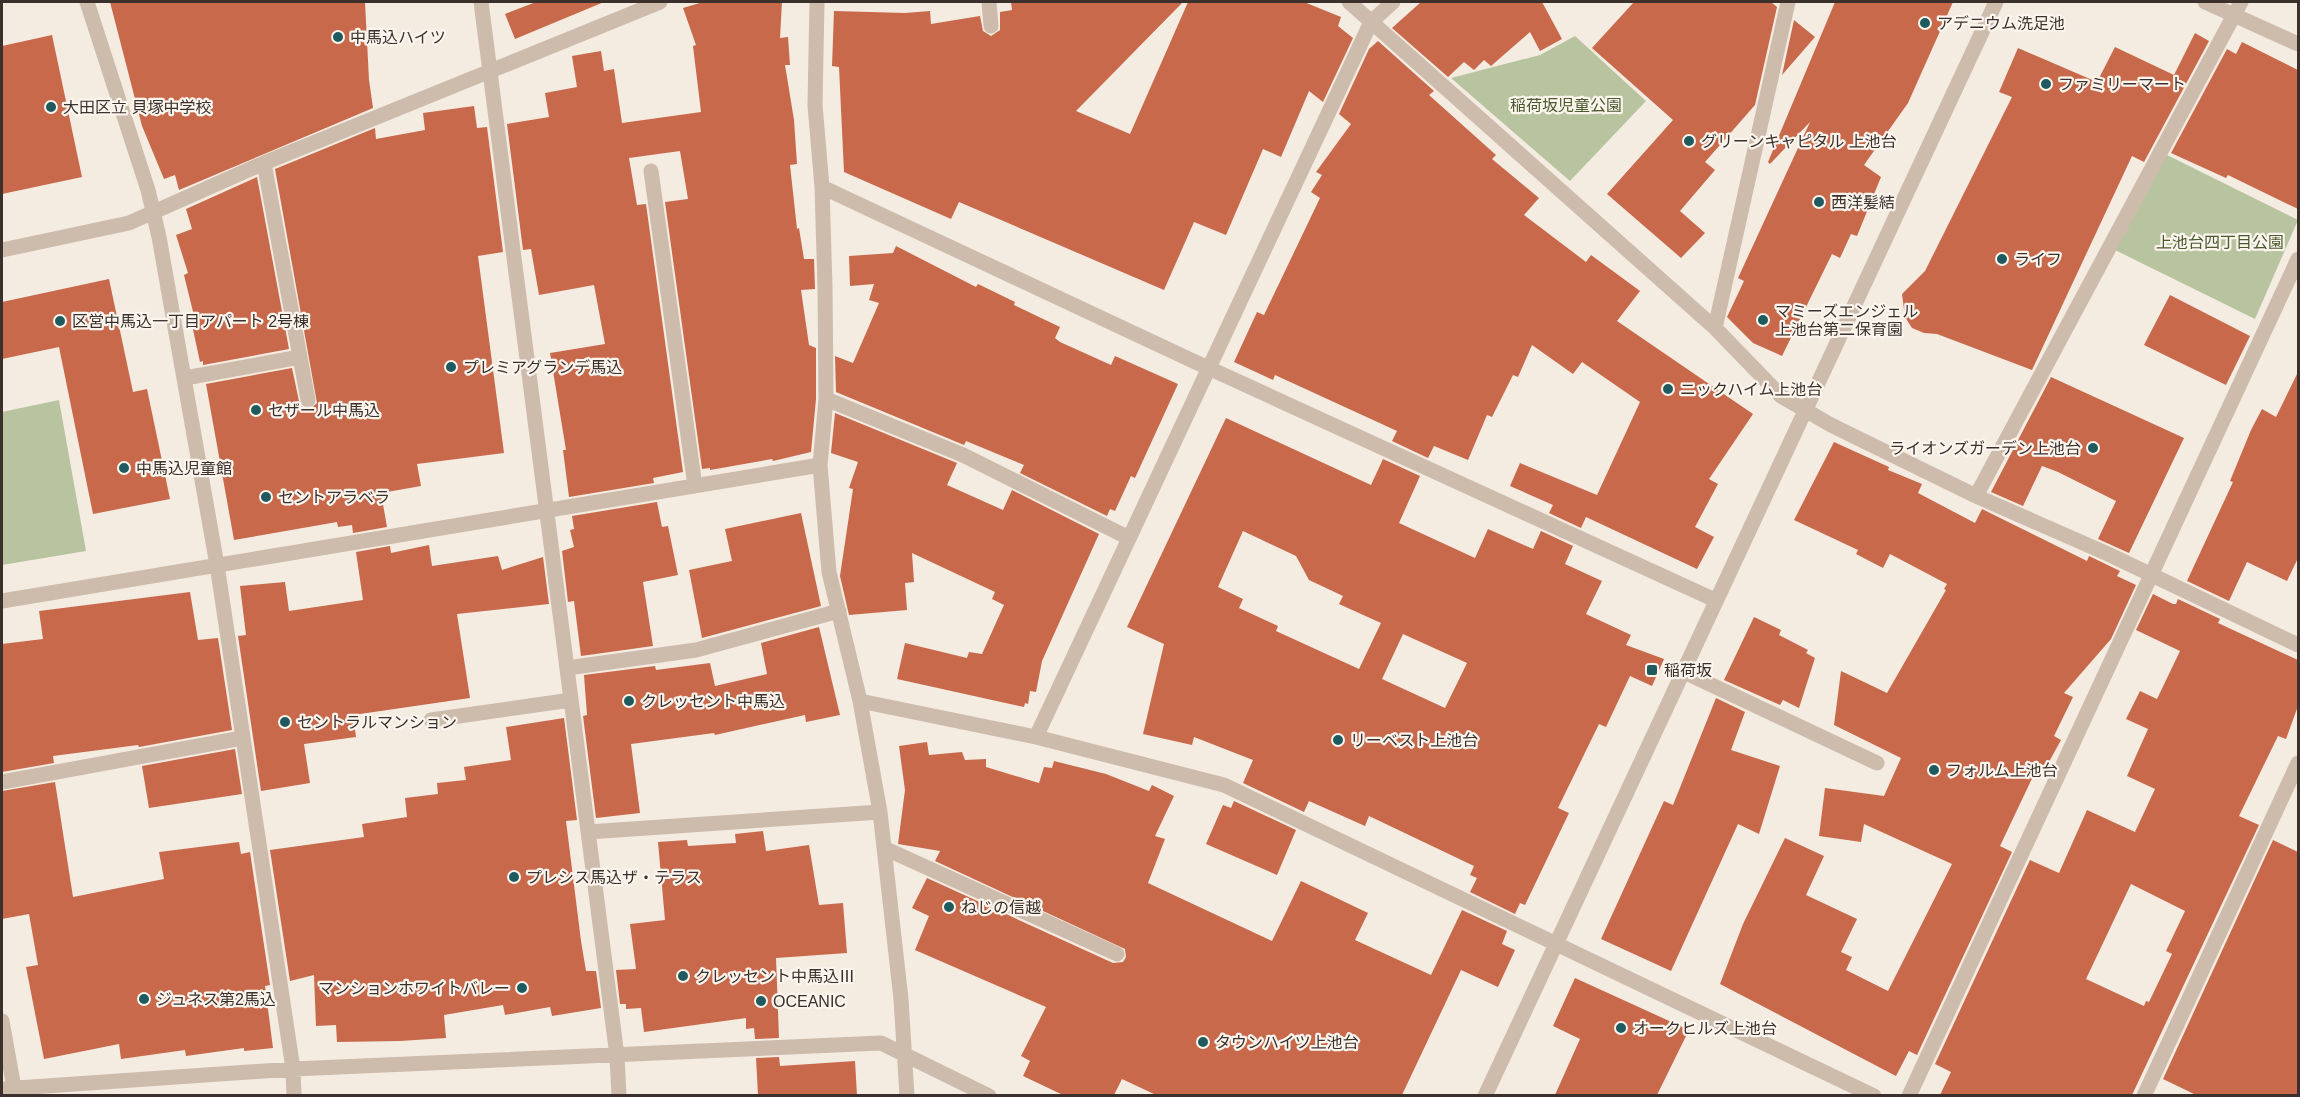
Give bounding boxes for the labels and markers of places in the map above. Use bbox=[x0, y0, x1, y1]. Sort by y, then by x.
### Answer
place label: アデニウム洗足池 bbox=[1937, 15, 2065, 32]
marker: アデニウム洗足池 bbox=[1918, 16, 1932, 30]
place label: 中馬込ハイツ bbox=[350, 29, 446, 46]
marker: 中馬込ハイツ bbox=[331, 30, 345, 44]
place label: ファミリーマート bbox=[2058, 76, 2186, 93]
marker: ファミリーマート bbox=[2039, 77, 2053, 91]
place label: 大田区立 貝塚中学校 bbox=[63, 99, 211, 116]
marker: 大田区立 貝塚中学校 bbox=[44, 100, 58, 114]
place label: グリーンキャピタル 上池台 bbox=[1701, 133, 1897, 150]
marker: グリーンキャピタル 上池台 bbox=[1682, 134, 1696, 148]
place label: 西洋髪結 bbox=[1831, 194, 1895, 211]
marker: 西洋髪結 bbox=[1812, 195, 1826, 209]
place label: ライフ bbox=[2014, 251, 2062, 268]
marker: ライフ bbox=[1995, 252, 2009, 266]
place label: マミーズエンジェル 上池台第二保育園 bbox=[1775, 303, 1918, 338]
place label: 区営中馬込一丁目アパート 2号棟 bbox=[72, 313, 309, 330]
marker: マミーズエンジェル 上池台第二保育園 bbox=[1756, 313, 1770, 327]
marker: 区営中馬込一丁目アパート 2号棟 bbox=[53, 314, 67, 328]
place label: プレミアグランデ馬込 bbox=[463, 359, 622, 376]
marker: プレミアグランデ馬込 bbox=[444, 360, 458, 374]
place label: ニックハイム上池台 bbox=[1680, 381, 1823, 398]
marker: ニックハイム上池台 bbox=[1661, 382, 1675, 396]
place label: セザール中馬込 bbox=[268, 402, 380, 419]
marker: セザール中馬込 bbox=[249, 403, 263, 417]
place label: ライオンズガーデン上池台 bbox=[1889, 440, 2081, 457]
marker: ライオンズガーデン上池台 bbox=[2086, 441, 2100, 455]
place label: 中馬込児童館 bbox=[136, 460, 232, 477]
marker: 中馬込児童館 bbox=[117, 461, 131, 475]
place label: セントアラベラ bbox=[278, 489, 390, 506]
marker: セントアラベラ bbox=[259, 490, 273, 504]
place label: 稲荷坂 bbox=[1664, 662, 1712, 679]
marker: 稲荷坂 bbox=[1645, 663, 1659, 677]
place label: クレッセント中馬込 bbox=[641, 693, 785, 710]
marker: クレッセント中馬込 bbox=[622, 694, 636, 708]
place label: セントラルマンション bbox=[297, 714, 457, 731]
marker: セントラルマンション bbox=[278, 715, 292, 729]
place label: リーベスト上池台 bbox=[1350, 732, 1478, 749]
marker: リーベスト上池台 bbox=[1331, 733, 1345, 747]
place label: フォルム上池台 bbox=[1946, 762, 2058, 779]
marker: フォルム上池台 bbox=[1927, 763, 1941, 777]
place label: プレシス馬込ザ・テラス bbox=[526, 869, 702, 886]
marker: プレシス馬込ザ・テラス bbox=[507, 870, 521, 884]
place label: ねじの信越 bbox=[961, 899, 1041, 916]
marker: ねじの信越 bbox=[942, 900, 956, 914]
place label: クレッセント中馬込Ⅲ bbox=[695, 968, 855, 985]
marker: クレッセント中馬込Ⅲ bbox=[676, 969, 690, 983]
place label: マンションホワイトバレー bbox=[318, 980, 510, 997]
marker: マンションホワイトバレー bbox=[515, 981, 529, 995]
place label: ジュネス第2馬込 bbox=[156, 991, 276, 1008]
marker: ジュネス第2馬込 bbox=[137, 992, 151, 1006]
place label: OCEANIC bbox=[773, 993, 846, 1010]
marker: OCEANIC bbox=[754, 994, 768, 1008]
place label: オークヒルズ上池台 bbox=[1633, 1020, 1777, 1037]
marker: オークヒルズ上池台 bbox=[1614, 1021, 1628, 1035]
place label: タウンハイツ上池台 bbox=[1215, 1034, 1359, 1051]
marker: タウンハイツ上池台 bbox=[1196, 1035, 1210, 1049]

